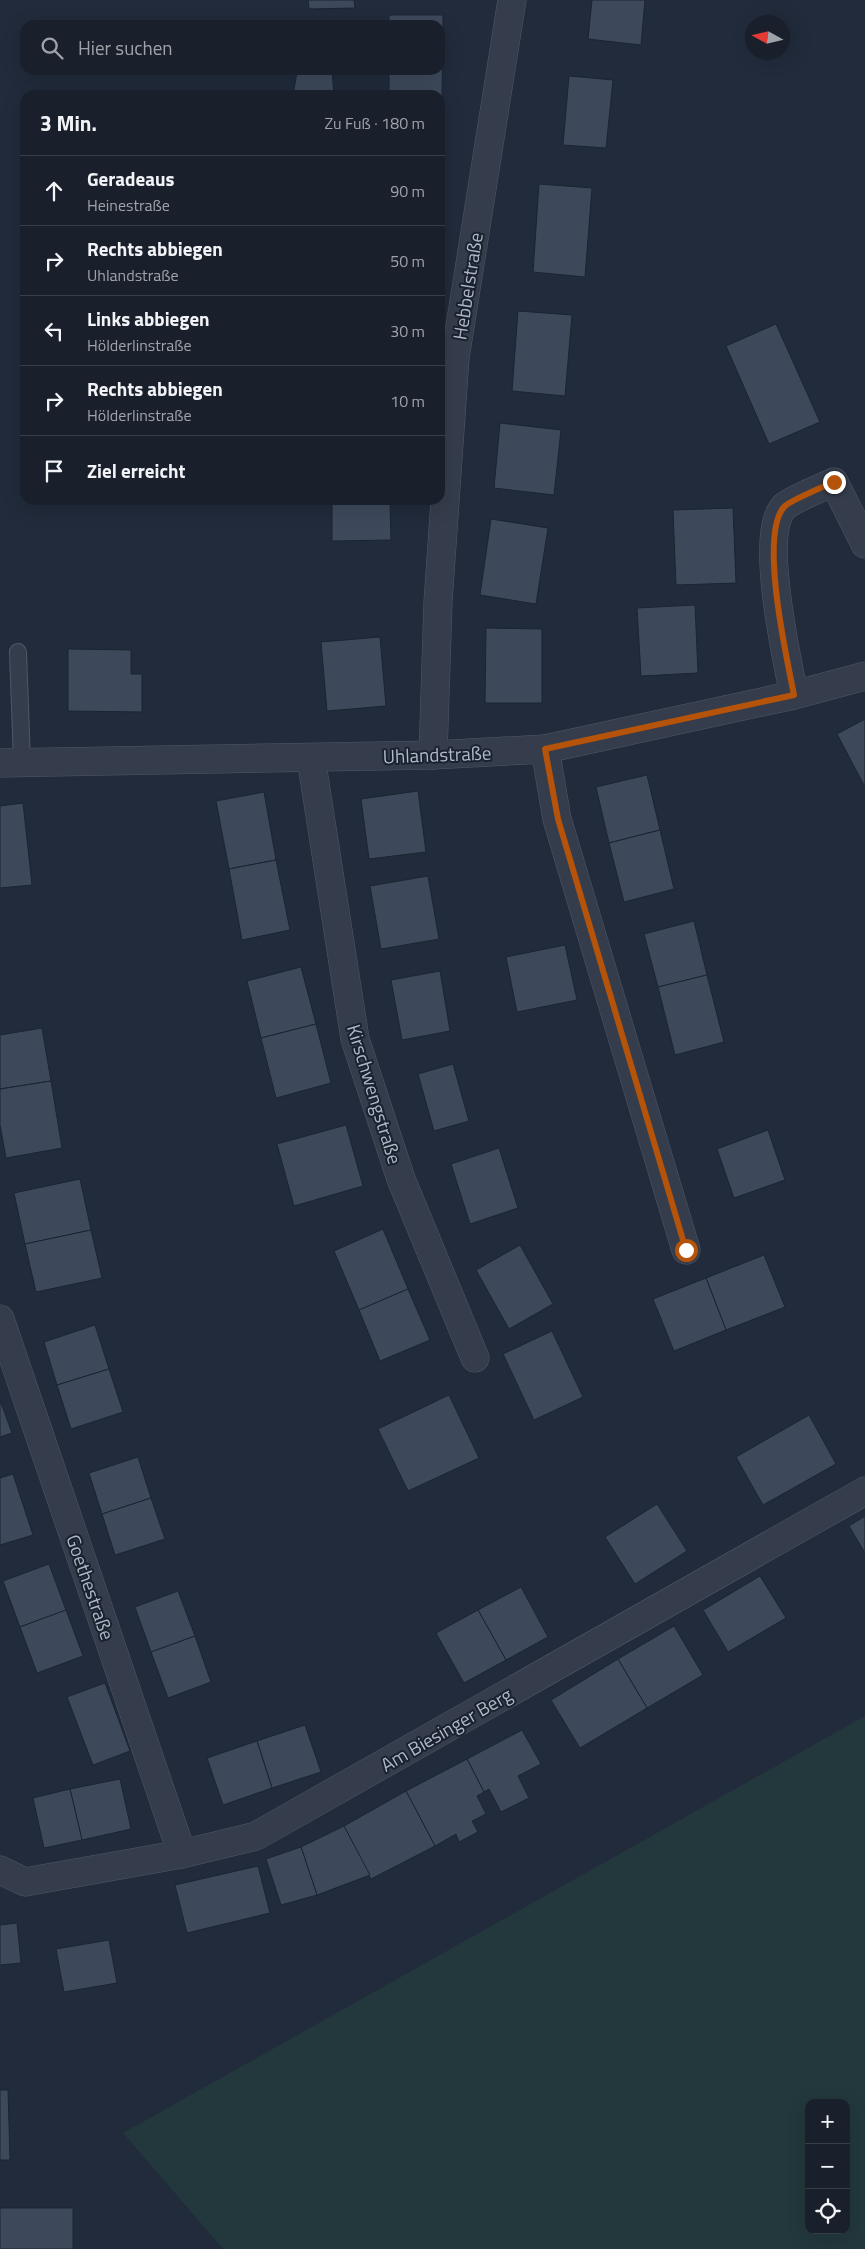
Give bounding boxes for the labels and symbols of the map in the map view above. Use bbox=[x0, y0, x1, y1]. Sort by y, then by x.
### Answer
north arrow bbox=[745, 15, 790, 60]
street label: Hebbelstraße bbox=[444, 230, 490, 342]
route end bbox=[823, 471, 846, 494]
street label: Uhlandstraße bbox=[382, 738, 492, 770]
street label: Kirschwengstraße bbox=[340, 1021, 410, 1167]
route start bbox=[675, 1239, 698, 1262]
street label: Goethestraße bbox=[59, 1530, 123, 1644]
street label: Am Biesinger Berg bbox=[375, 1679, 517, 1778]

